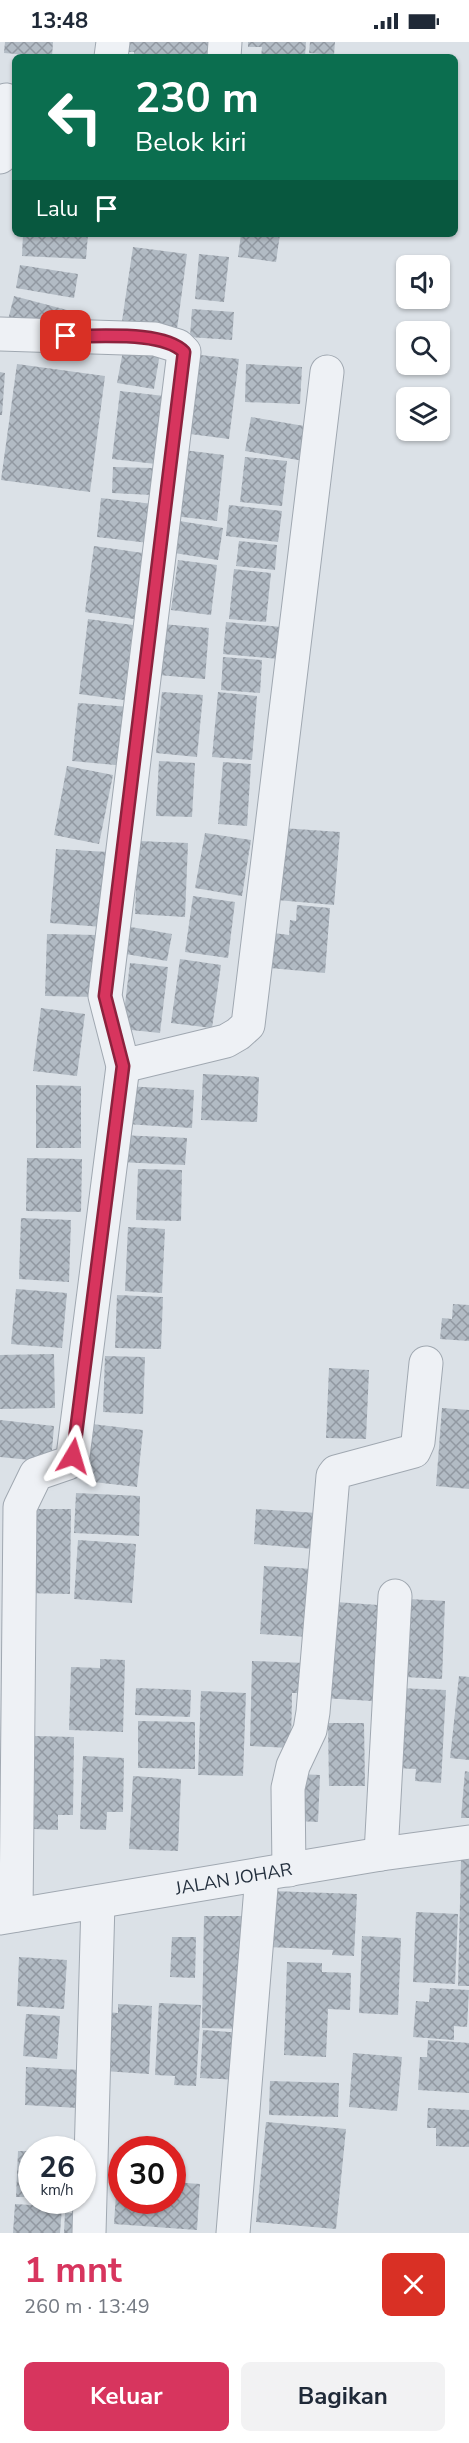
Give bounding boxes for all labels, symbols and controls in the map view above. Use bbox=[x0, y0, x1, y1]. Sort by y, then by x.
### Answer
text: 13:48 bbox=[30, 6, 88, 36]
text: 230 m bbox=[135, 70, 259, 127]
icon: left bbox=[36, 78, 114, 156]
text: Belok kiri bbox=[135, 124, 247, 161]
icon: arrive bbox=[90, 192, 123, 225]
text: Lalu bbox=[36, 194, 78, 224]
map controls bbox=[396, 255, 450, 441]
button: sound bbox=[396, 255, 450, 309]
pin bbox=[40, 310, 91, 361]
icon: arrive bbox=[49, 319, 82, 352]
button: search bbox=[396, 321, 450, 375]
button: layers bbox=[396, 387, 450, 441]
position arrow bbox=[41, 1424, 105, 1488]
street label: JALAN JOHAR bbox=[173, 1857, 294, 1901]
speed limit sign: 30 bbox=[108, 2136, 186, 2214]
text: 26 bbox=[39, 2147, 75, 2188]
text: km/h bbox=[40, 2180, 74, 2200]
text: 1 mnt bbox=[24, 2246, 122, 2295]
button: close bbox=[382, 2253, 445, 2316]
text: 260 m · 13:49 bbox=[24, 2293, 150, 2320]
button: Keluar bbox=[24, 2362, 229, 2431]
button: Bagikan bbox=[241, 2362, 445, 2431]

